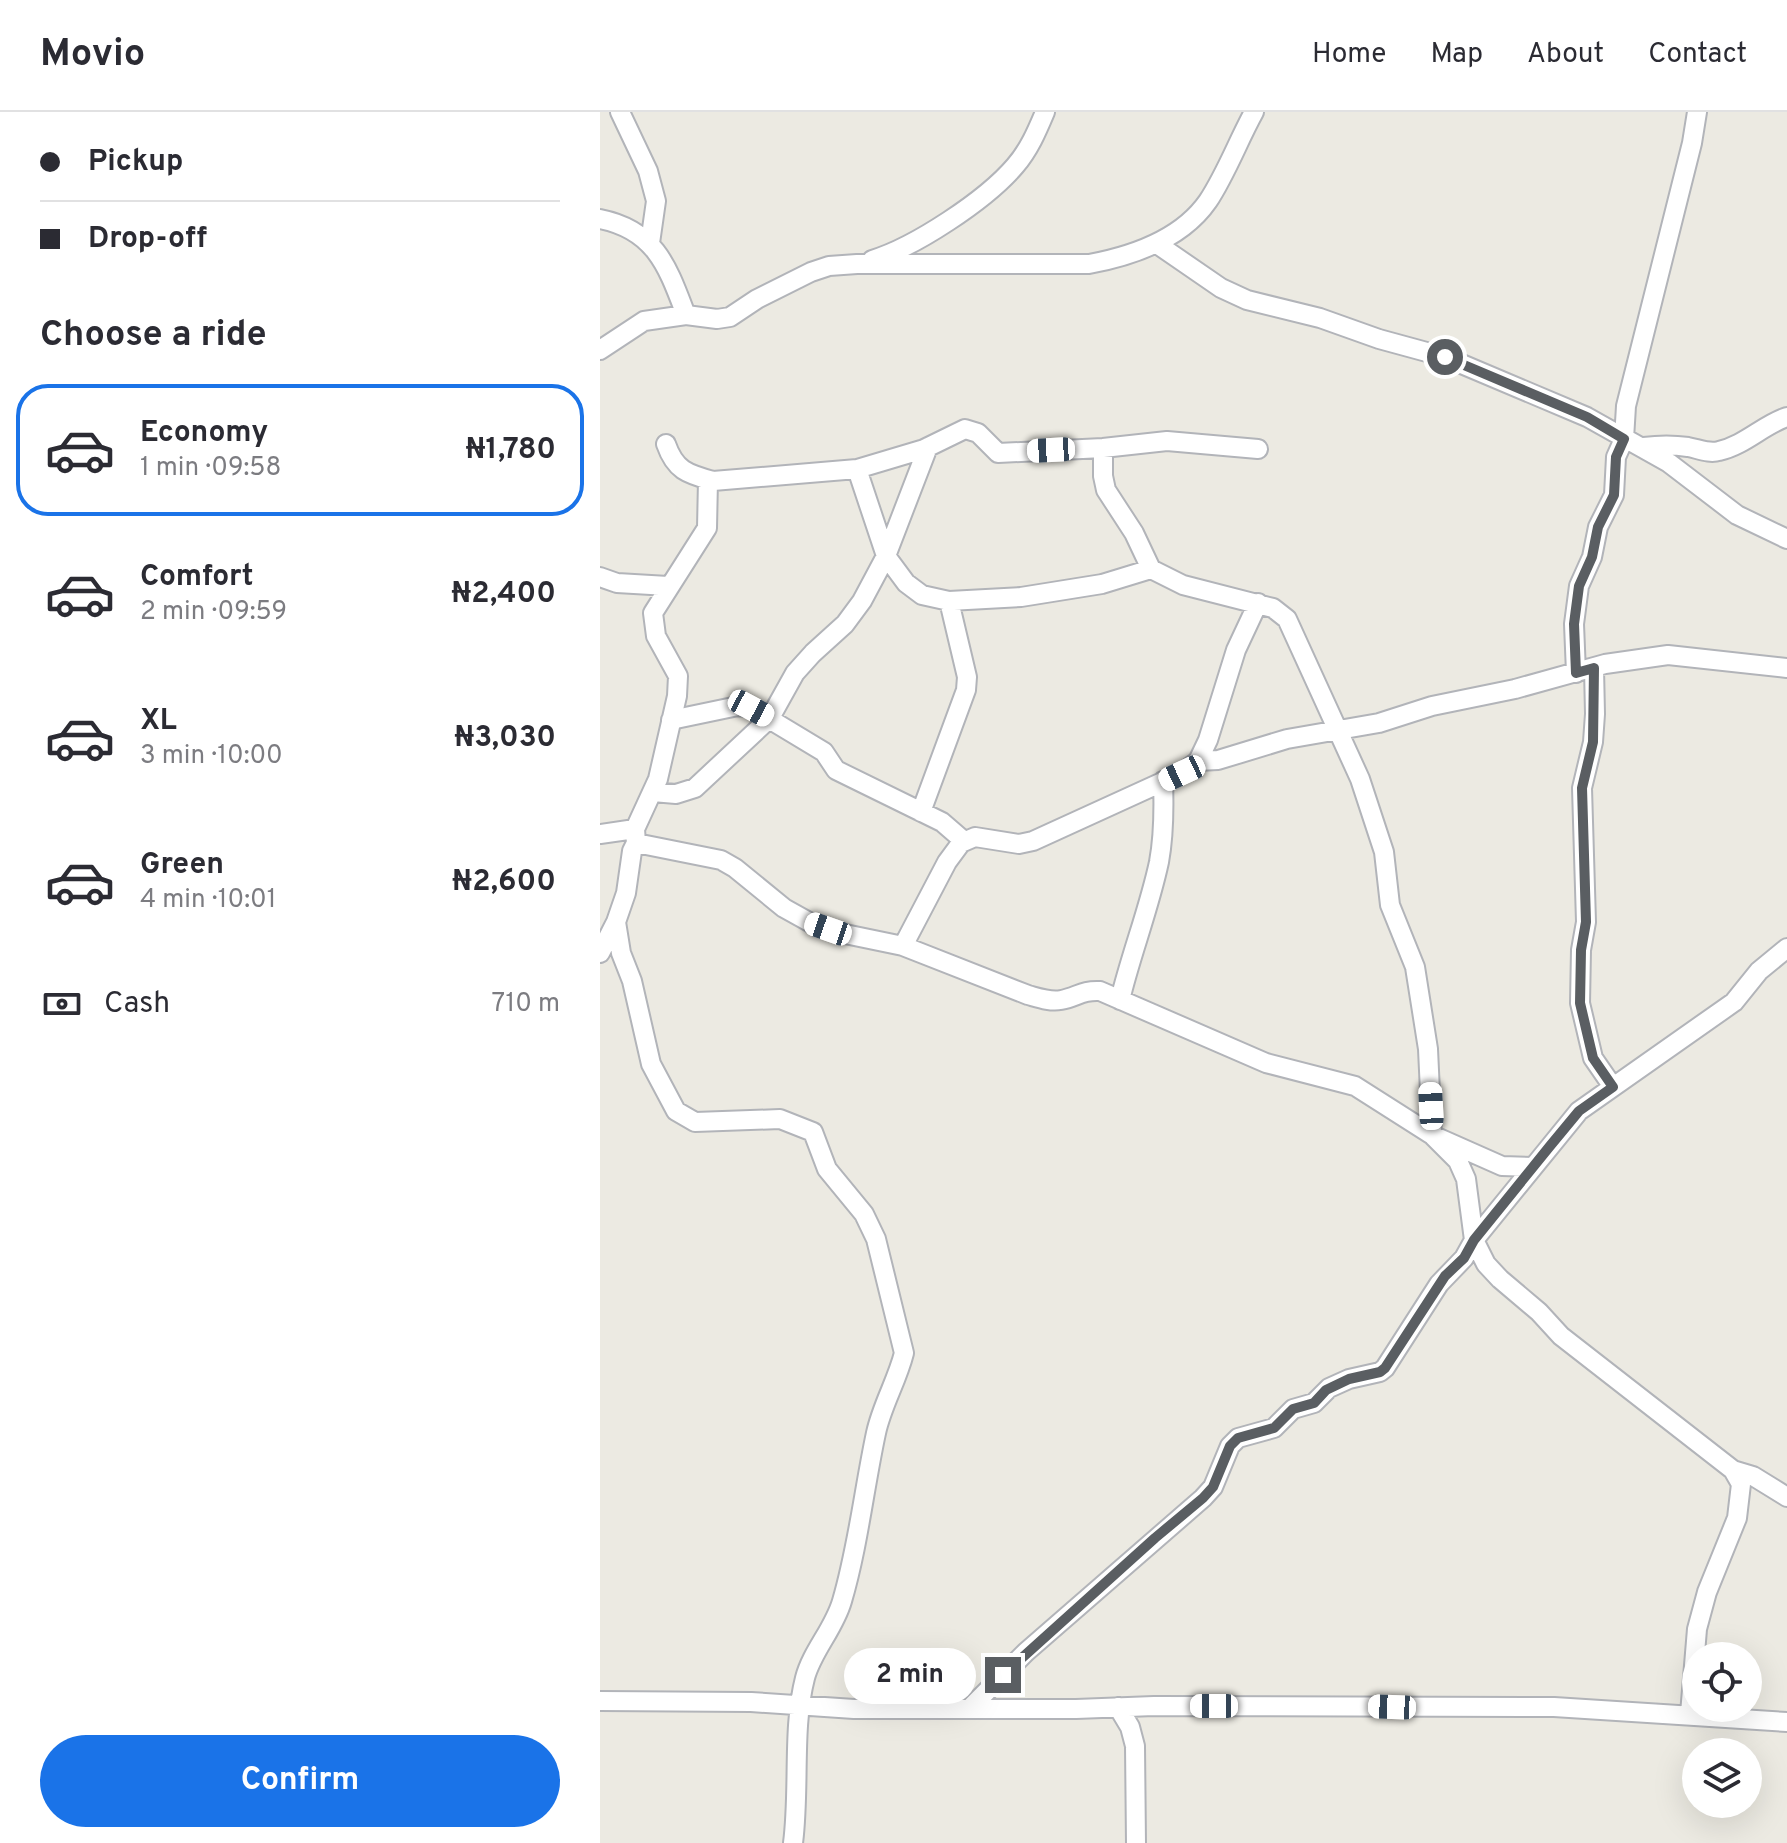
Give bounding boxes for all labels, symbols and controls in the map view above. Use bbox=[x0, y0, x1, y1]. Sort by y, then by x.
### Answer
text: Movio bbox=[40, 31, 145, 80]
text: Home bbox=[1312, 37, 1386, 73]
text: Map bbox=[1430, 37, 1483, 73]
text: About bbox=[1527, 37, 1604, 73]
text: Contact bbox=[1648, 37, 1747, 73]
text: Pickup bbox=[88, 144, 183, 181]
text: Drop-off bbox=[88, 221, 207, 258]
text: Choose a ride bbox=[40, 313, 266, 359]
route start bbox=[1427, 339, 1463, 375]
icon: car bbox=[44, 414, 116, 486]
text: Economy bbox=[140, 415, 268, 452]
text: ₦1,780 bbox=[465, 432, 556, 469]
car bbox=[1026, 437, 1076, 463]
text: 1 min · 09:58 bbox=[140, 452, 281, 485]
icon: car bbox=[44, 558, 116, 630]
text: Comfort bbox=[140, 559, 253, 596]
text: ₦2,400 bbox=[451, 576, 556, 613]
text: 2 min · 09:59 bbox=[140, 596, 287, 629]
car bbox=[724, 686, 778, 730]
icon: car bbox=[44, 702, 116, 774]
text: XL bbox=[140, 703, 177, 740]
text: ₦3,030 bbox=[454, 720, 556, 757]
text: 3 min · 10:00 bbox=[140, 740, 283, 773]
car bbox=[1155, 752, 1209, 794]
icon: car bbox=[44, 846, 116, 918]
text: Green bbox=[140, 847, 224, 884]
text: ₦2,600 bbox=[452, 864, 556, 901]
text: 4 min · 10:01 bbox=[140, 884, 276, 917]
car bbox=[801, 910, 855, 948]
icon: cash bbox=[40, 982, 84, 1026]
text: Cash bbox=[104, 986, 170, 1023]
text: 710 m bbox=[491, 988, 560, 1021]
car bbox=[1418, 1081, 1444, 1131]
map controls bbox=[1682, 1642, 1762, 1818]
button: locate bbox=[1682, 1642, 1762, 1722]
callout: 2 min bbox=[843, 1647, 975, 1703]
route end bbox=[985, 1657, 1021, 1693]
text: 2 min bbox=[876, 1659, 944, 1692]
car bbox=[1190, 1694, 1238, 1718]
car bbox=[1368, 1694, 1416, 1720]
button: Confirm bbox=[40, 1735, 560, 1827]
button: layers bbox=[1682, 1738, 1762, 1818]

